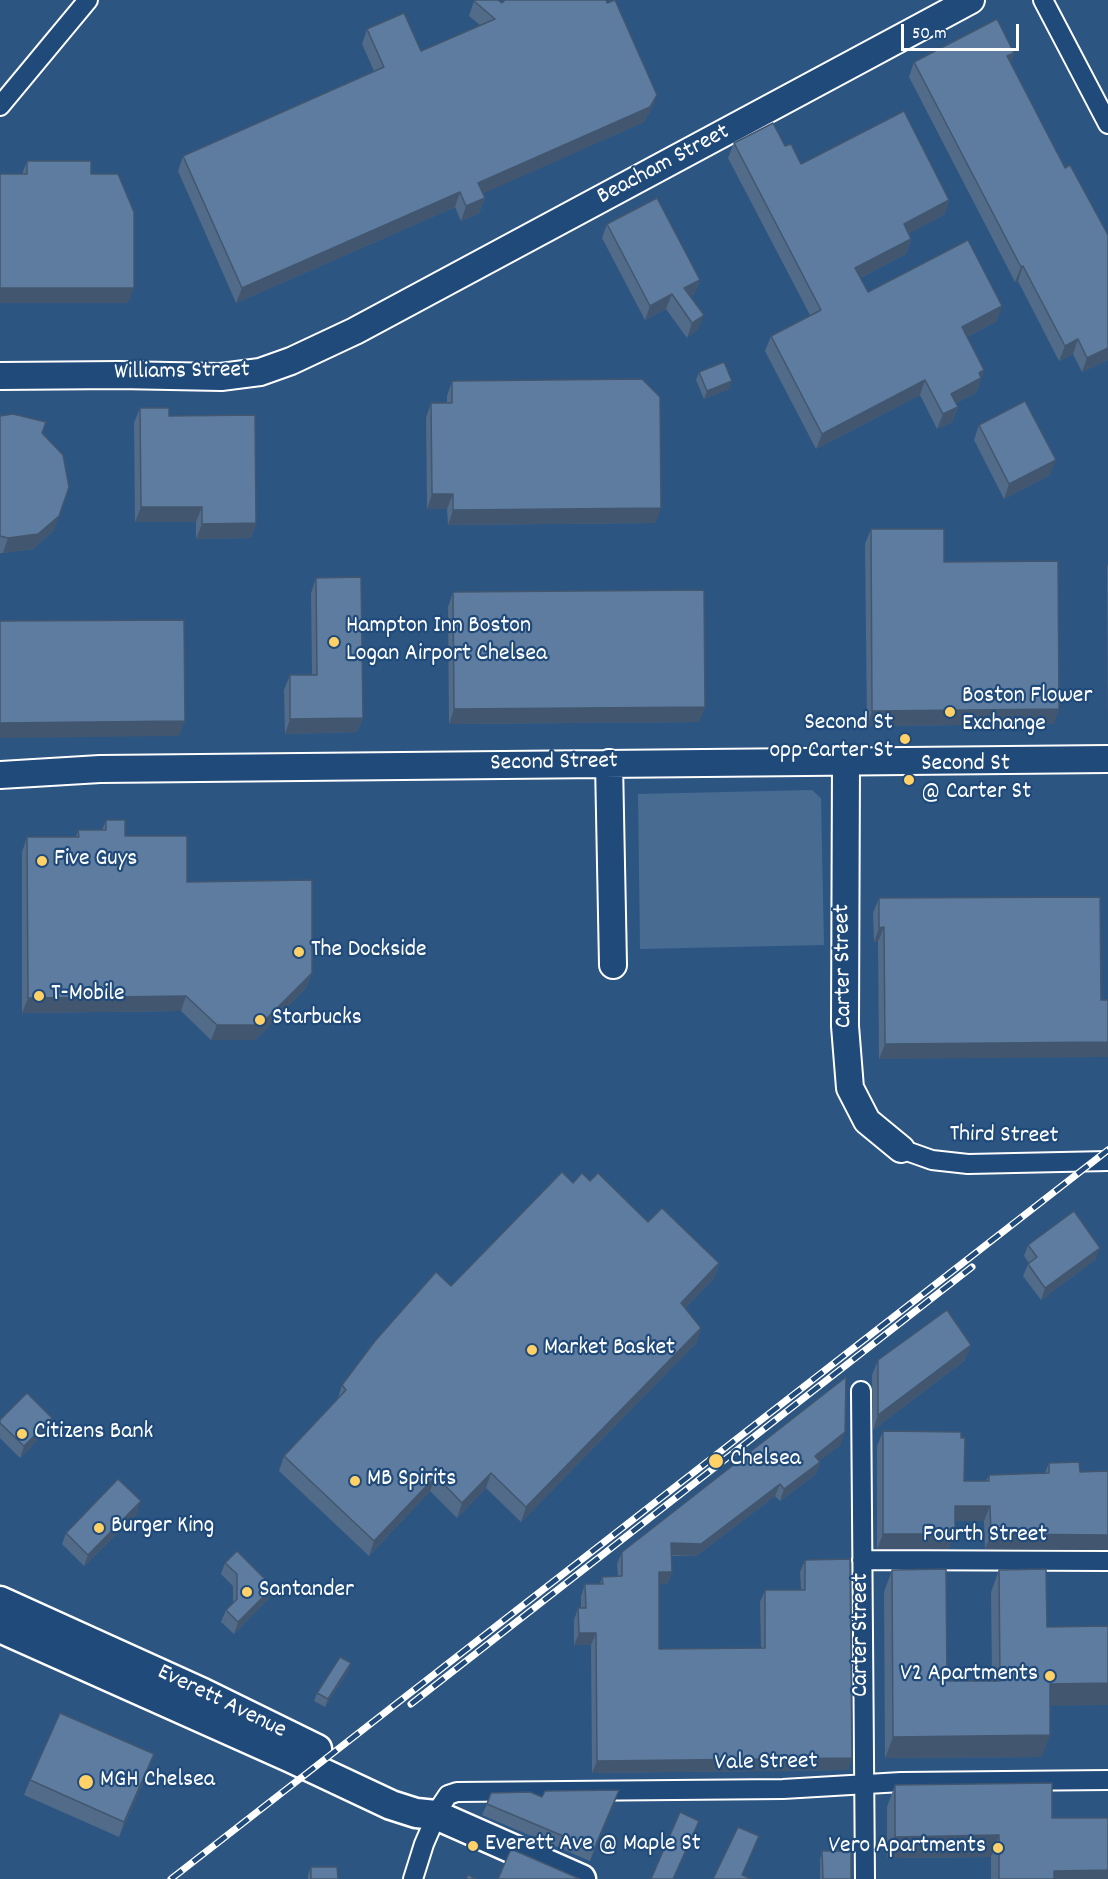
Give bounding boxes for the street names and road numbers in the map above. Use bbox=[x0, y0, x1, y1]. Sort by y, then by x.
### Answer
street label: Beacham Street bbox=[593, 119, 735, 213]
street label: Williams Street bbox=[114, 357, 250, 389]
street label: Second Street bbox=[490, 748, 618, 780]
street label: Carter Street bbox=[830, 904, 860, 1028]
street label: Third Street bbox=[949, 1122, 1059, 1152]
street label: Fourth Street bbox=[923, 1523, 1047, 1551]
street label: Carter Street bbox=[849, 1573, 877, 1697]
street label: Everett Avenue bbox=[152, 1659, 290, 1747]
street label: Vale Street bbox=[714, 1749, 818, 1779]

